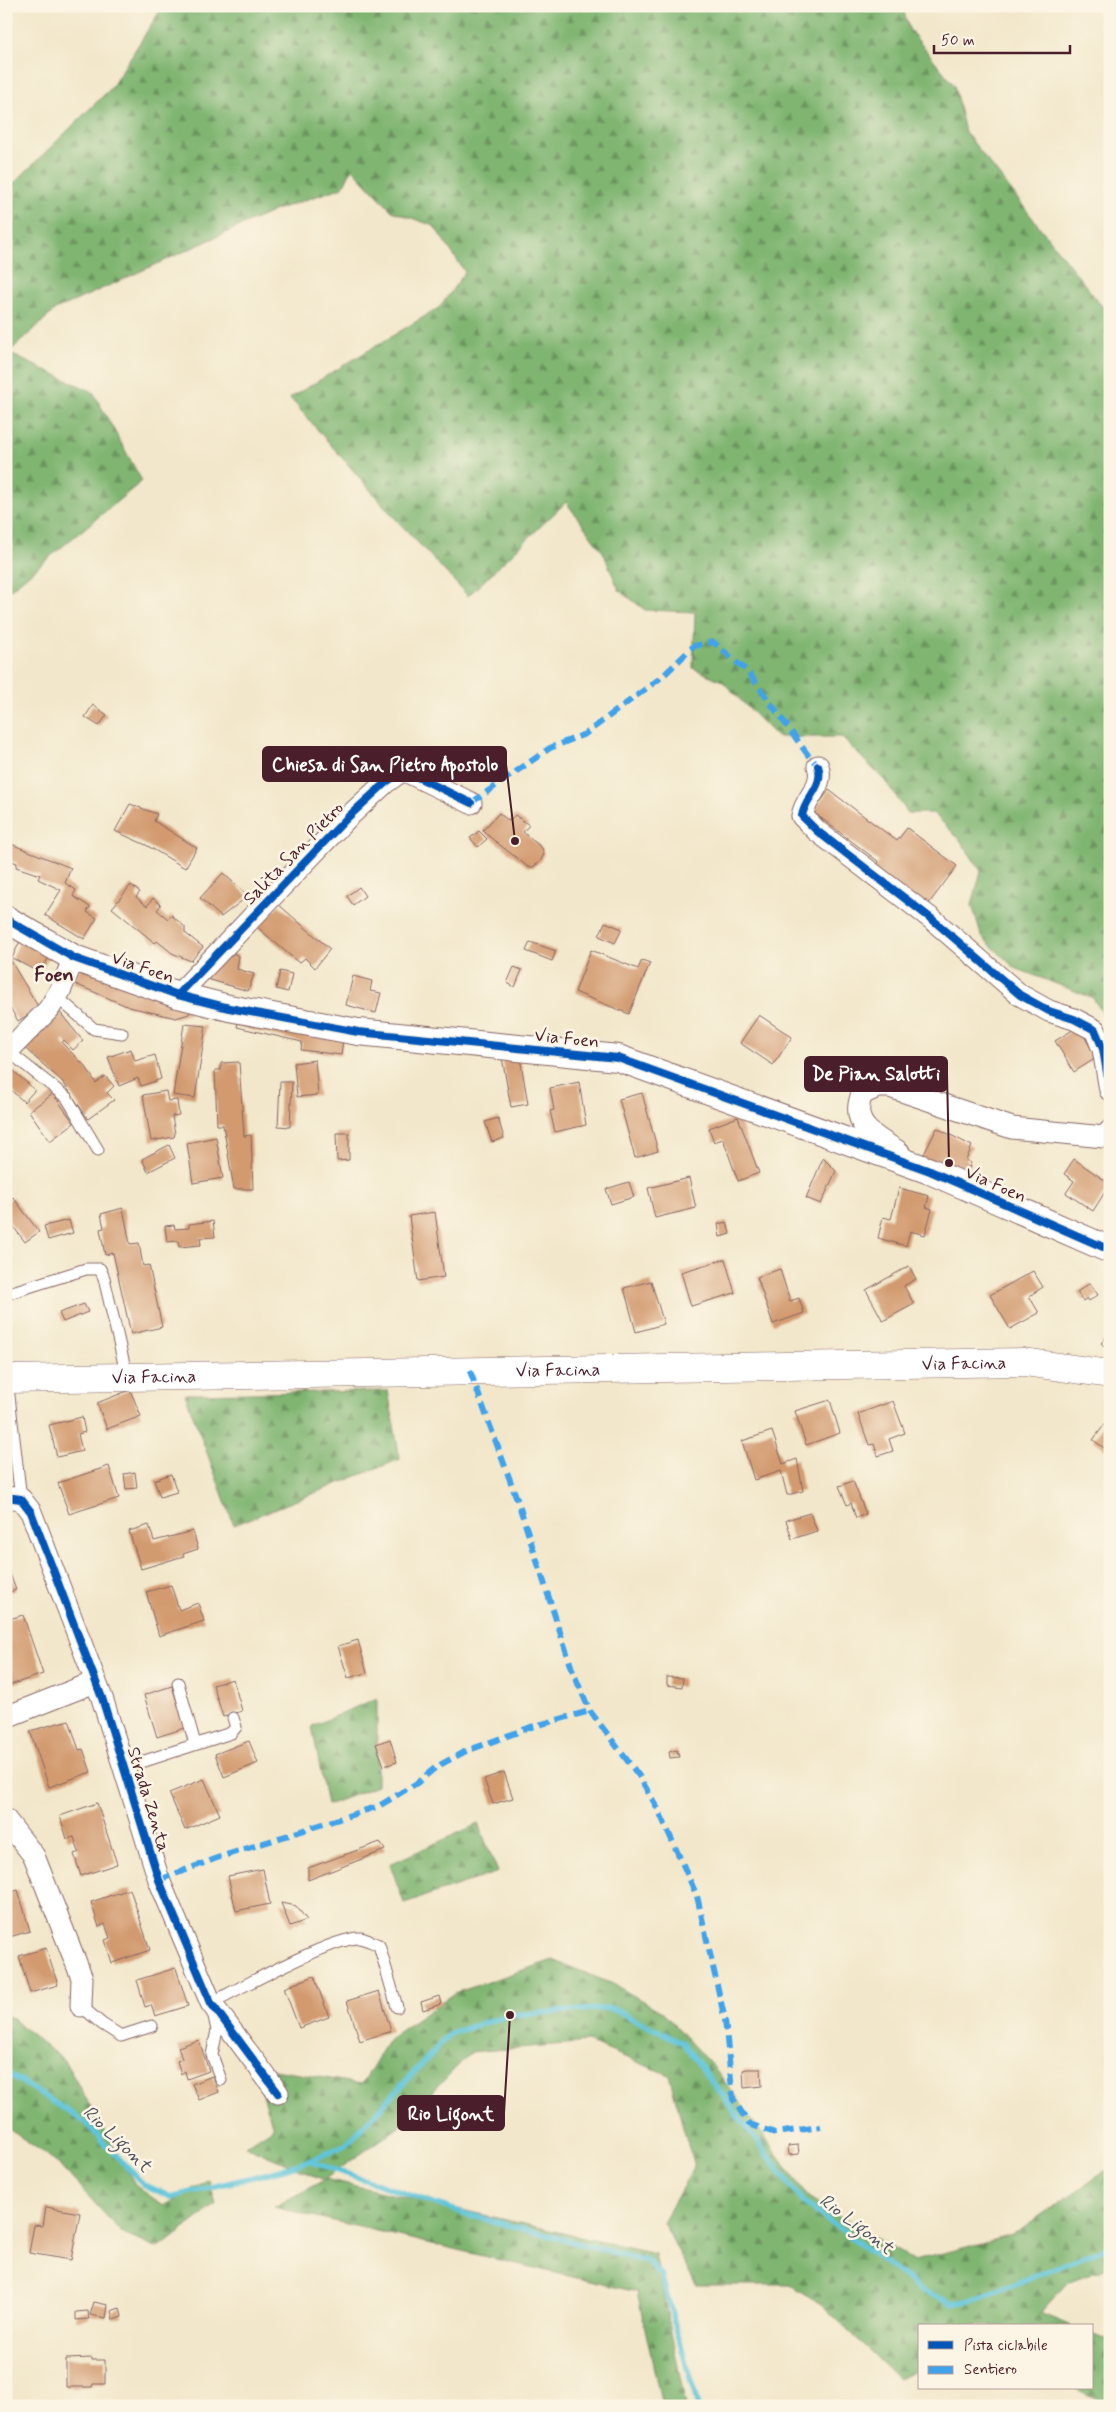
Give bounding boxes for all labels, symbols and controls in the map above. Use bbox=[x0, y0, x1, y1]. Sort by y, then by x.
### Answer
scale bar bbox=[934, 22, 1070, 54]
text: 50 m bbox=[941, 31, 975, 51]
callout: Chiesa di San Pietro Apostolo bbox=[263, 747, 506, 781]
text: Chiesa di San Pietro Apostolo bbox=[272, 753, 499, 780]
street label: Salita San Pietro bbox=[238, 797, 349, 911]
street label: Via Foen bbox=[108, 946, 177, 990]
district label: Foen bbox=[34, 962, 74, 989]
street label: Via Foen bbox=[533, 1024, 600, 1054]
callout: De Pian Salotti bbox=[805, 1057, 947, 1091]
text: De Pian Salotti bbox=[812, 1062, 940, 1087]
street label: Via Foen bbox=[961, 1161, 1030, 1209]
street label: Via Facina bbox=[921, 1351, 1006, 1377]
street label: Via Facina bbox=[515, 1358, 600, 1383]
street label: Via Facina bbox=[112, 1365, 196, 1390]
street label: Strada Zenta bbox=[121, 1744, 175, 1855]
callout: Rio Ligont bbox=[398, 2096, 504, 2130]
water label: Rio Ligont bbox=[76, 2100, 157, 2180]
text: Rio Ligont bbox=[408, 2102, 495, 2130]
water label: Rio Ligont bbox=[813, 2188, 899, 2262]
legend bbox=[918, 2324, 1094, 2390]
text: Pista ciclabile bbox=[964, 2336, 1048, 2356]
text: Sentiero bbox=[964, 2360, 1017, 2380]

